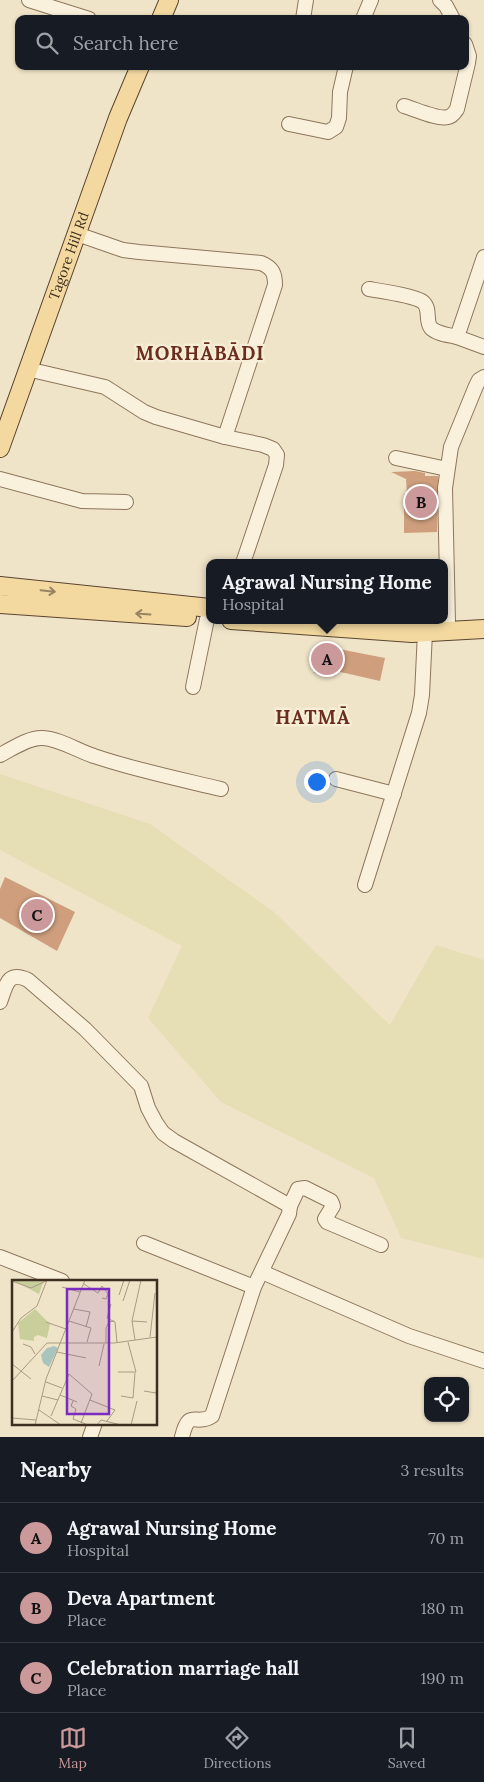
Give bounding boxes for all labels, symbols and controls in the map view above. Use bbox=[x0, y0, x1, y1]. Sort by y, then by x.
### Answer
search box bbox=[15, 15, 469, 70]
icon: search bbox=[33, 29, 61, 57]
text: Search here bbox=[73, 31, 179, 55]
street label: Tagore Hill Rd bbox=[45, 209, 93, 302]
district label: MORHĀBĀDI bbox=[135, 341, 265, 365]
pin: B bbox=[405, 483, 437, 521]
popup bbox=[206, 559, 448, 624]
text: Agrawal Nursing Home bbox=[222, 570, 432, 594]
one-way arrow bbox=[40, 586, 56, 596]
text: Hospital bbox=[222, 594, 284, 614]
one-way arrow bbox=[136, 609, 152, 619]
pin: A bbox=[311, 640, 343, 678]
district label: HATMĀ bbox=[275, 705, 351, 729]
your location bbox=[304, 769, 330, 795]
pin: C bbox=[21, 896, 53, 934]
inset map bbox=[12, 1280, 158, 1424]
map controls bbox=[424, 1377, 469, 1422]
button: locate bbox=[424, 1377, 469, 1422]
text: Nearby bbox=[20, 1456, 91, 1483]
text: 3 results bbox=[400, 1460, 464, 1480]
text: Agrawal Nursing Home bbox=[67, 1516, 277, 1540]
text: A bbox=[31, 1528, 41, 1548]
text: 70 m bbox=[428, 1528, 464, 1548]
text: Hospital bbox=[67, 1540, 129, 1560]
text: Deva Apartment bbox=[67, 1586, 215, 1610]
text: B bbox=[31, 1598, 41, 1618]
text: 180 m bbox=[421, 1598, 464, 1618]
text: Place bbox=[67, 1610, 106, 1630]
text: Celebration marriage hall bbox=[67, 1656, 299, 1680]
text: C bbox=[30, 1668, 42, 1688]
text: 190 m bbox=[420, 1668, 464, 1688]
text: Place bbox=[67, 1680, 106, 1700]
tab: Map bbox=[58, 1724, 87, 1772]
tab: Directions bbox=[203, 1724, 271, 1772]
tab: Saved bbox=[388, 1724, 426, 1772]

